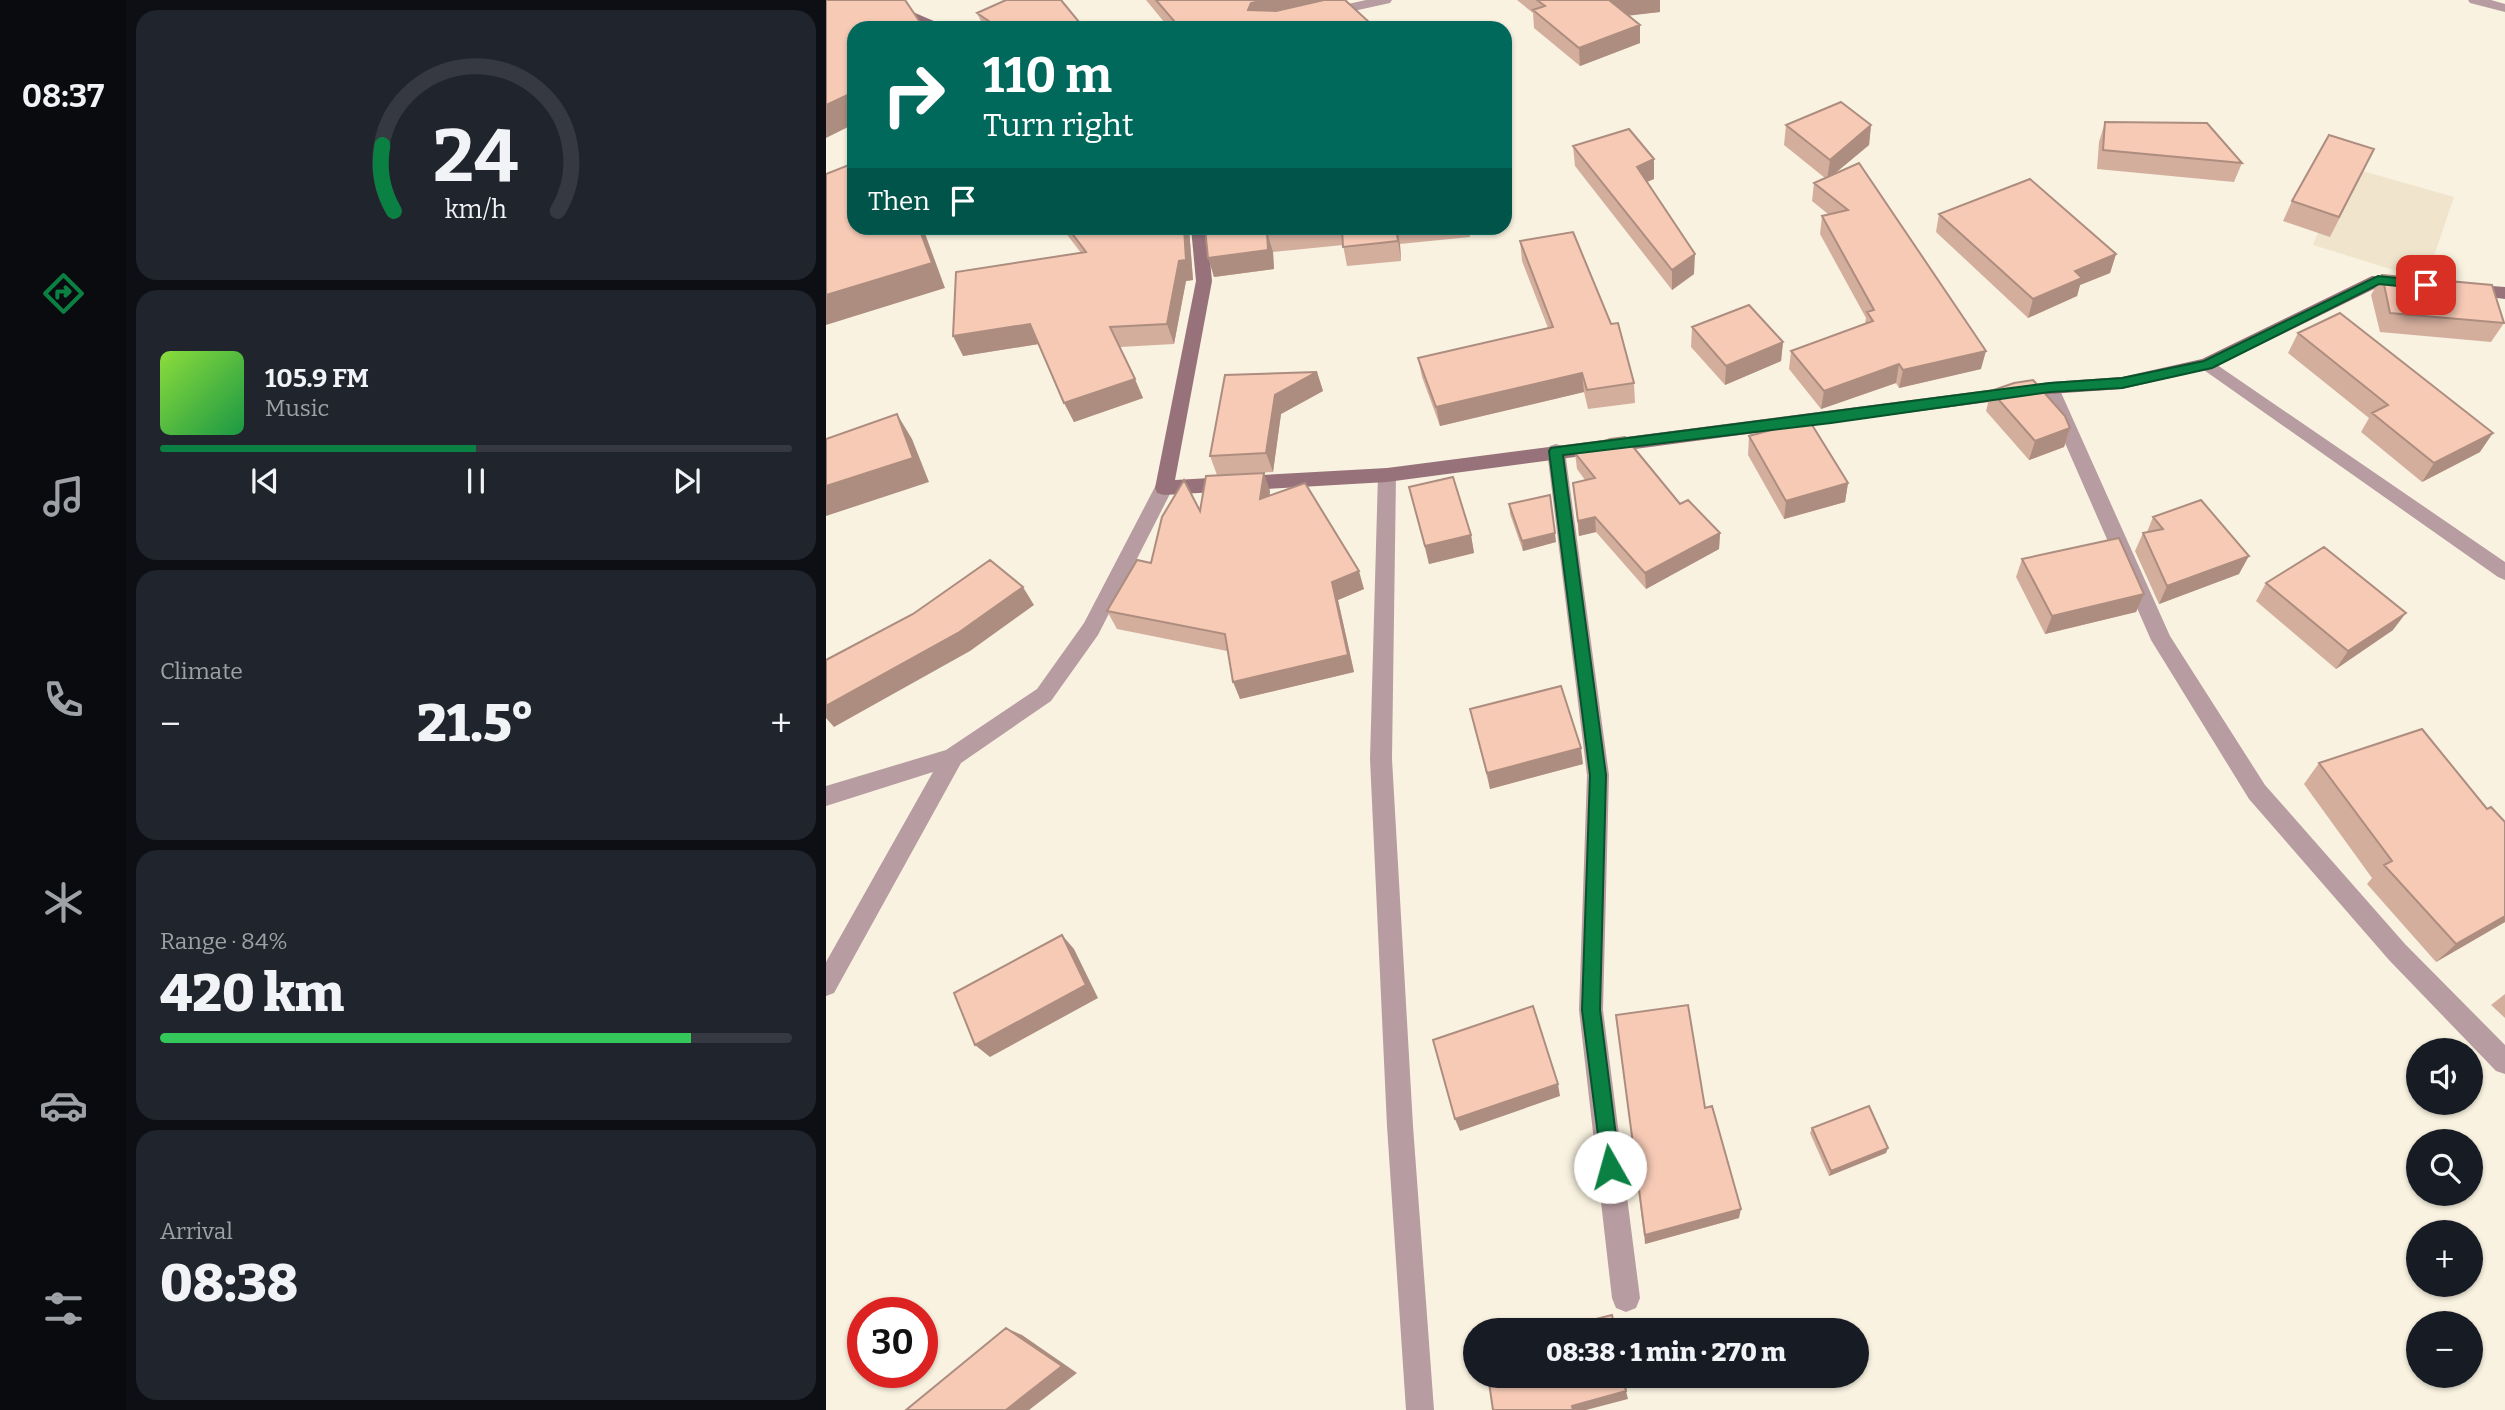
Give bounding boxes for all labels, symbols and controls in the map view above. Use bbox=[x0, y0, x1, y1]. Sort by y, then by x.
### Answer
text: 110 m bbox=[983, 46, 1112, 105]
icon: right bbox=[868, 49, 959, 140]
text: 08:37 bbox=[22, 77, 104, 115]
text: Turn right bbox=[983, 106, 1134, 144]
text: 24 bbox=[433, 113, 519, 200]
icon: arrive bbox=[944, 182, 982, 220]
text: Then bbox=[868, 186, 930, 217]
text: km/h bbox=[445, 195, 507, 225]
pin bbox=[2396, 255, 2456, 315]
icon: arrive bbox=[2407, 266, 2445, 304]
icon: directions bbox=[39, 269, 88, 318]
text: 105.9 FM bbox=[265, 363, 369, 394]
text: Music bbox=[265, 394, 329, 422]
icon: previous bbox=[246, 462, 284, 500]
icon: pause bbox=[457, 462, 495, 500]
icon: next bbox=[668, 462, 706, 500]
icon: music bbox=[39, 472, 88, 521]
text: Climate bbox=[160, 657, 243, 685]
icon: phone bbox=[39, 675, 88, 724]
text: 21.5° bbox=[417, 692, 534, 755]
text: − bbox=[160, 701, 181, 747]
text: + bbox=[770, 701, 792, 747]
icon: climate bbox=[39, 878, 88, 927]
text: Range · 84% bbox=[160, 927, 288, 955]
text: 420 km bbox=[160, 962, 344, 1025]
map controls bbox=[2406, 1038, 2483, 1388]
button: sound bbox=[2406, 1038, 2483, 1115]
icon: car bbox=[39, 1081, 88, 1130]
button: search bbox=[2406, 1129, 2483, 1206]
position arrow bbox=[1573, 1130, 1647, 1204]
text: Arrival bbox=[160, 1217, 233, 1245]
button: + bbox=[2406, 1220, 2483, 1297]
text: 08:38 bbox=[160, 1252, 298, 1315]
icon: filters bbox=[39, 1284, 88, 1333]
speed limit sign: 30 bbox=[847, 1297, 938, 1388]
button: − bbox=[2406, 1311, 2483, 1388]
text: 08:38 · 1 min · 270 m bbox=[1546, 1337, 1786, 1368]

